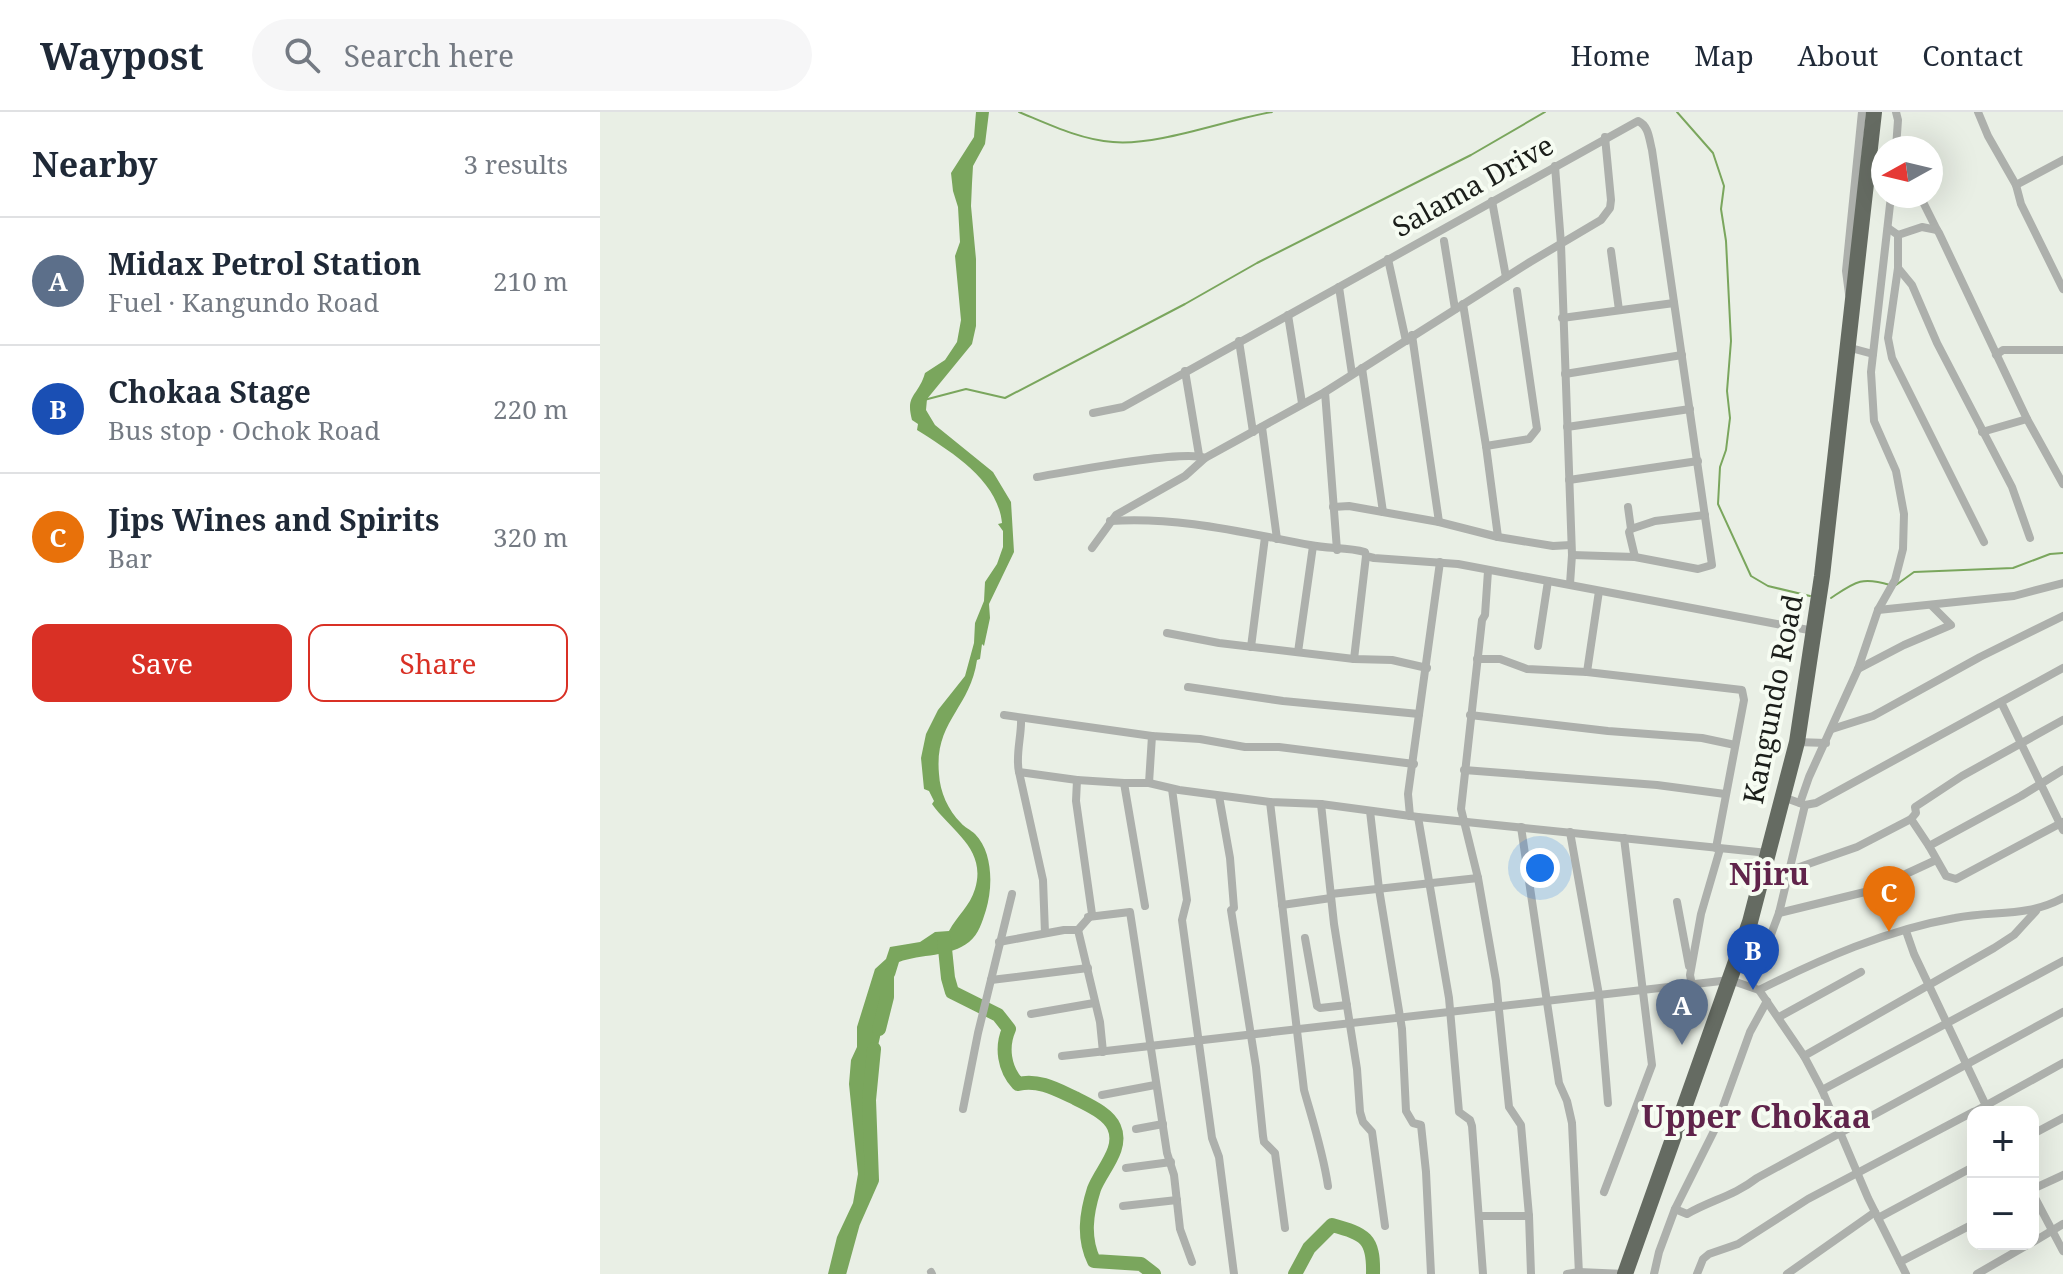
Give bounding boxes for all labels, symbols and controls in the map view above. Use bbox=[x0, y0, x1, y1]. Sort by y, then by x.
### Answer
search box bbox=[252, 19, 812, 91]
text: Waypost bbox=[40, 29, 204, 81]
icon: search bbox=[280, 33, 324, 77]
text: Search here bbox=[344, 35, 514, 76]
text: Home bbox=[1571, 36, 1650, 74]
text: Map bbox=[1694, 36, 1754, 74]
text: About bbox=[1798, 36, 1878, 74]
text: Contact bbox=[1922, 36, 2023, 74]
street label: Salama Drive bbox=[1385, 125, 1560, 245]
north arrow bbox=[1871, 136, 1943, 208]
text: Nearby bbox=[32, 141, 158, 187]
text: 3 results bbox=[463, 146, 568, 182]
text: Midax Petrol Station bbox=[108, 243, 421, 284]
text: A bbox=[48, 263, 68, 299]
text: 210 m bbox=[493, 263, 568, 299]
text: Fuel · Kangundo Road bbox=[108, 284, 379, 320]
text: Chokaa Stage bbox=[108, 371, 311, 412]
text: B bbox=[49, 391, 67, 427]
text: 220 m bbox=[493, 391, 568, 427]
text: Bus stop · Ochok Road bbox=[108, 412, 380, 448]
text: Jips Wines and Spirits bbox=[108, 499, 439, 540]
text: C bbox=[49, 519, 67, 555]
text: 320 m bbox=[493, 519, 568, 555]
text: Bar bbox=[108, 540, 152, 576]
street label: Kangundo Road bbox=[1733, 591, 1811, 807]
button: Save bbox=[32, 624, 292, 702]
button: Share bbox=[308, 624, 568, 702]
your location bbox=[1520, 848, 1560, 888]
district label: Njiru bbox=[1729, 853, 1809, 894]
pin: C bbox=[1863, 866, 1915, 932]
pin: B bbox=[1727, 924, 1779, 990]
pin: A bbox=[1656, 979, 1708, 1045]
district label: Upper Chokaa bbox=[1641, 1094, 1871, 1137]
map controls bbox=[1967, 1106, 2039, 1250]
button: + bbox=[1967, 1106, 2039, 1178]
button: − bbox=[1967, 1178, 2039, 1250]

